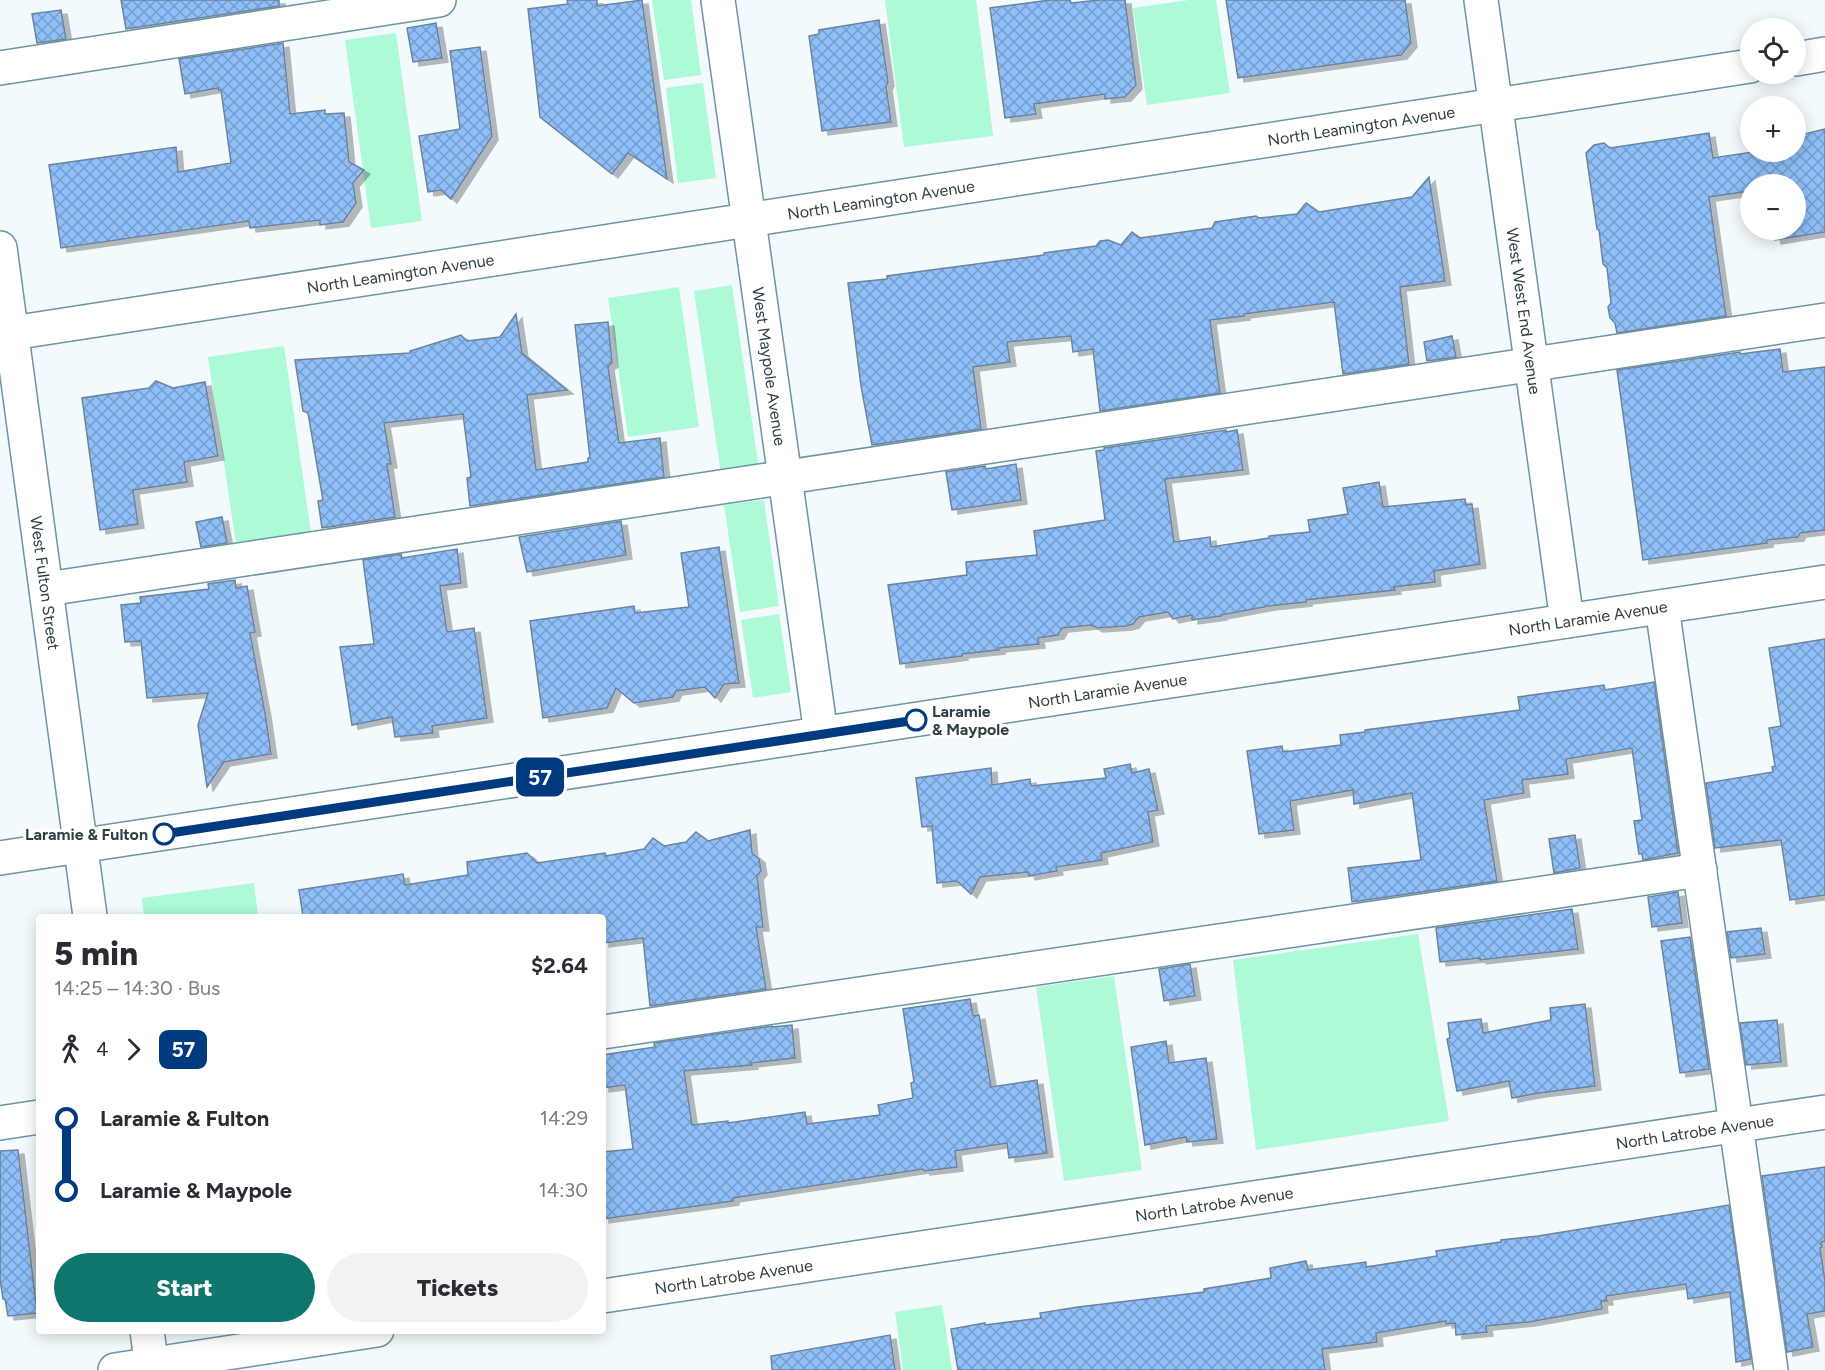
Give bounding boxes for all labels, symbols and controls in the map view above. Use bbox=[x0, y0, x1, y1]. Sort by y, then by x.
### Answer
map controls bbox=[1740, 18, 1806, 240]
button: locate bbox=[1740, 18, 1806, 84]
button: + bbox=[1740, 96, 1806, 162]
street label: North Leamington Avenue bbox=[1266, 102, 1457, 150]
button: − bbox=[1740, 174, 1806, 240]
street label: North Leamington Avenue bbox=[786, 176, 976, 224]
street label: West West End Avenue bbox=[1503, 227, 1545, 396]
street label: North Leamington Avenue bbox=[306, 250, 496, 298]
street label: West Maypole Avenue bbox=[748, 286, 789, 447]
street label: West Fulton Street bbox=[26, 515, 63, 651]
street label: North Laramie Avenue bbox=[1507, 597, 1669, 640]
street label: North Laramie Avenue bbox=[1027, 670, 1188, 712]
place label: Laramie & Maypole bbox=[932, 702, 1009, 739]
marker: Laramie & Maypole bbox=[905, 709, 927, 731]
line badge: 57 bbox=[513, 758, 567, 796]
text: 57 bbox=[528, 765, 552, 790]
marker: Laramie & Fulton bbox=[153, 823, 175, 845]
place label: Laramie & Fulton bbox=[25, 825, 148, 844]
text: 5 min bbox=[54, 934, 138, 973]
text: $2.64 bbox=[531, 952, 588, 979]
text: 14:25 – 14:30 · Bus bbox=[54, 976, 220, 1000]
icon: walk bbox=[54, 1033, 87, 1066]
icon: forward bbox=[117, 1033, 150, 1066]
text: 4 bbox=[96, 1037, 108, 1061]
text: 57 bbox=[171, 1037, 195, 1062]
text: Laramie & Fulton bbox=[100, 1105, 269, 1132]
text: 14:29 bbox=[540, 1106, 588, 1130]
street label: North Latrobe Avenue bbox=[1614, 1111, 1775, 1153]
text: Laramie & Maypole bbox=[100, 1177, 292, 1204]
text: 14:30 bbox=[539, 1178, 588, 1202]
street label: North Latrobe Avenue bbox=[1134, 1183, 1295, 1226]
button: Start bbox=[54, 1253, 315, 1322]
button: Tickets bbox=[327, 1253, 588, 1322]
street label: North Latrobe Avenue bbox=[653, 1256, 814, 1298]

